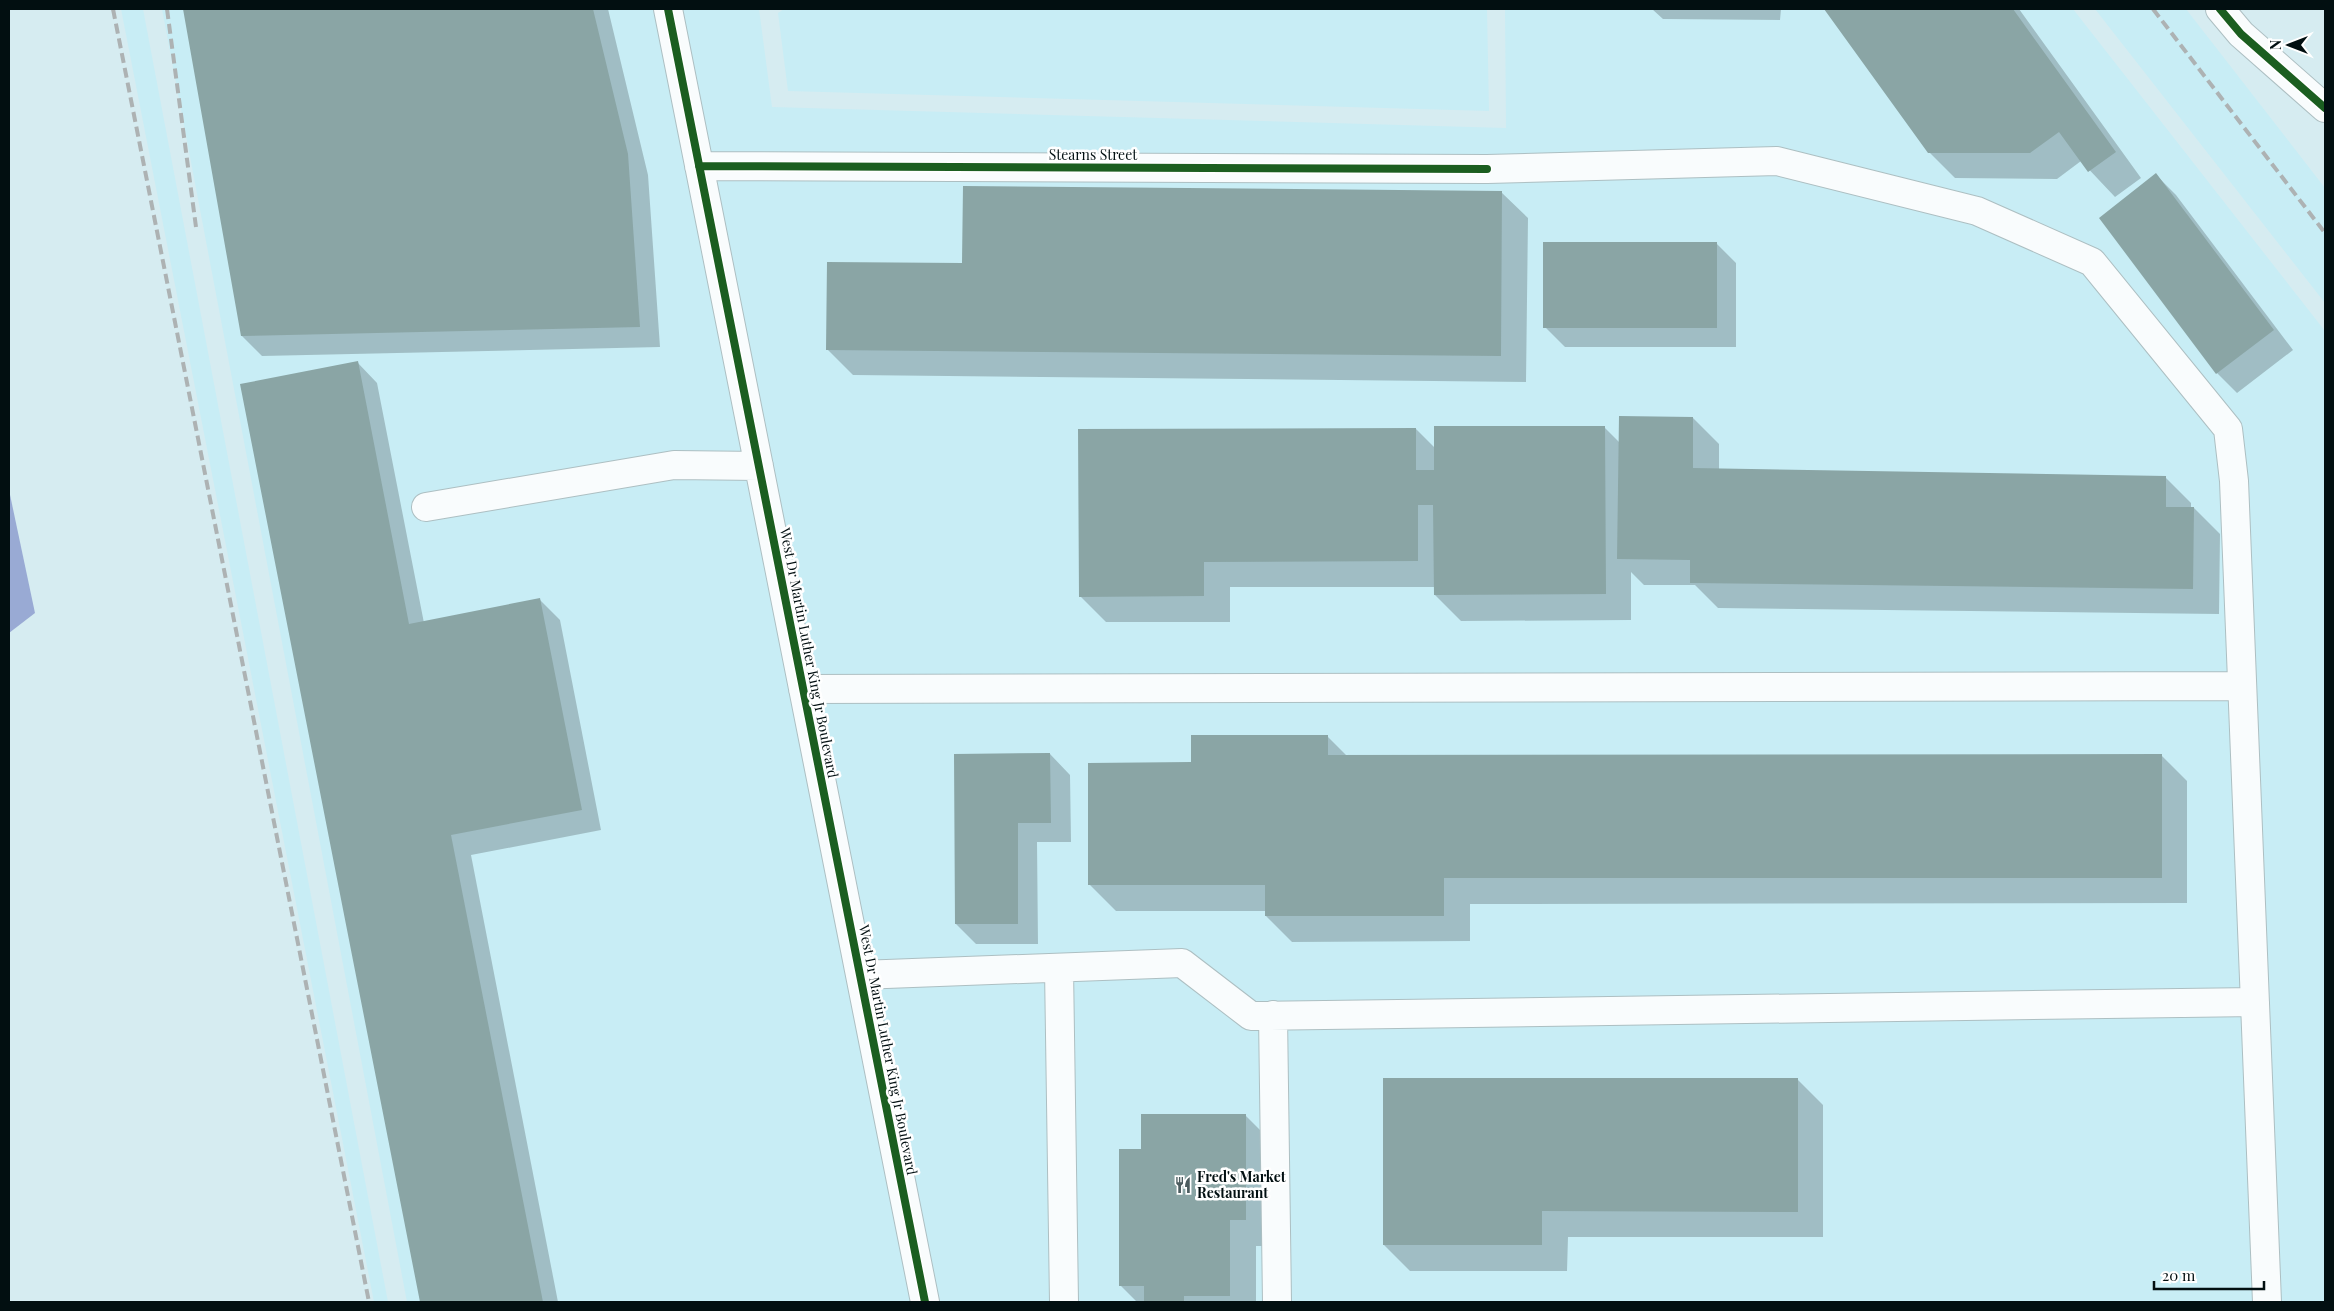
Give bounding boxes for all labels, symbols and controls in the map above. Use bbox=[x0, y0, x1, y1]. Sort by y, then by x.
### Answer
north arrow bbox=[2264, 20, 2314, 70]
text: N bbox=[2266, 40, 2285, 50]
street label: Stearns Street bbox=[1049, 145, 1138, 164]
street label: West Dr Martin Luther King Jr Boulevard bbox=[776, 525, 843, 780]
street label: West Dr Martin Luther King Jr Boulevard bbox=[855, 922, 922, 1177]
place label: Fred's Market Restaurant bbox=[1197, 1167, 1286, 1202]
restaurant icon: Fred's Market Restaurant bbox=[1173, 1175, 1193, 1195]
scale bar bbox=[2154, 1258, 2264, 1290]
text: 20 m bbox=[2162, 1265, 2196, 1285]

